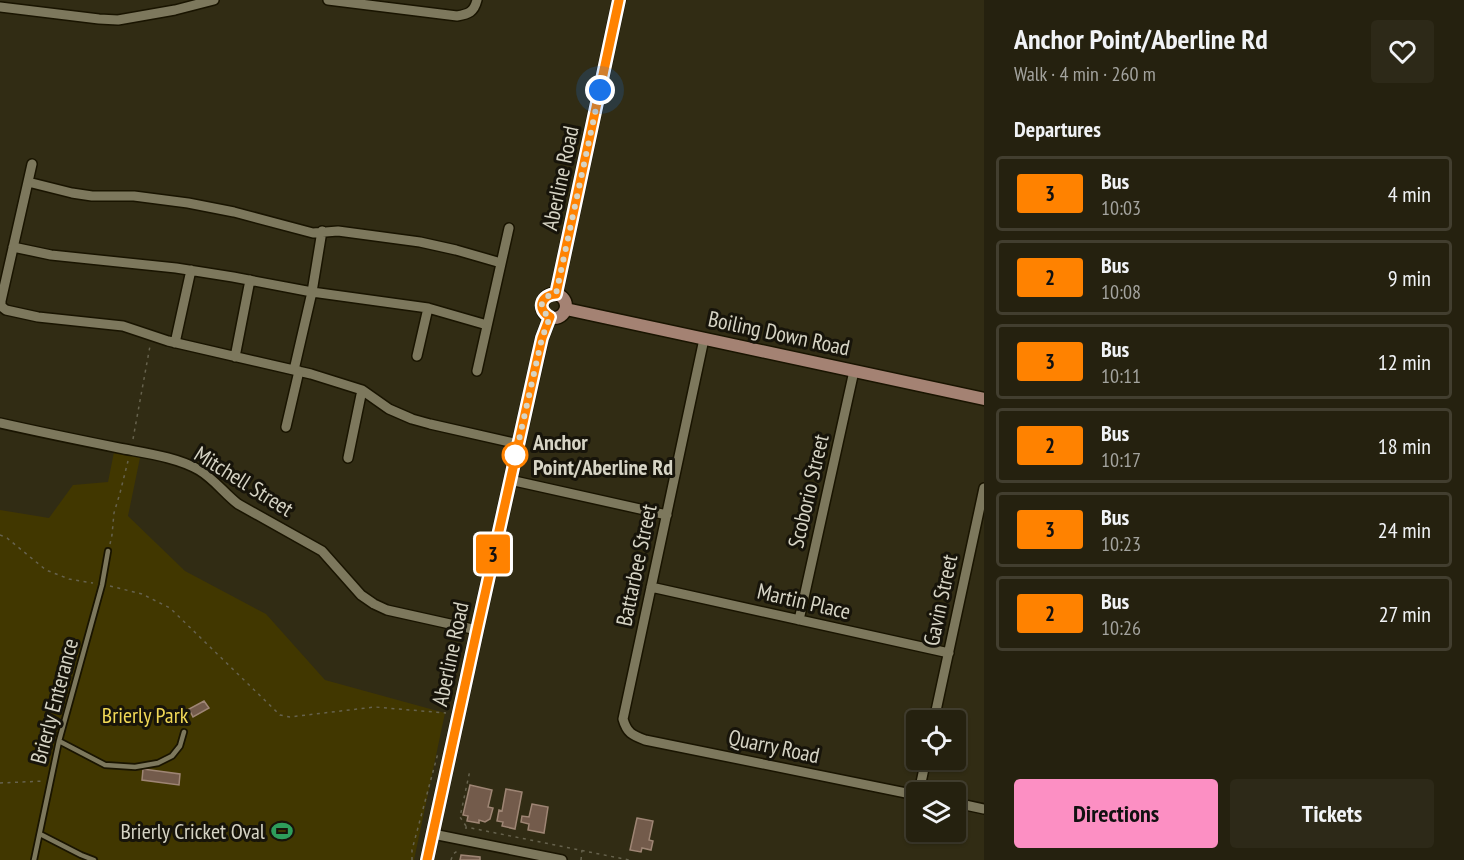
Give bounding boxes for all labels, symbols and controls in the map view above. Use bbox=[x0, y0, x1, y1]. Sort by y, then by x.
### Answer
text: Anchor Point/Aberline Rd bbox=[1014, 20, 1268, 57]
button: heart bbox=[1371, 20, 1434, 83]
text: Walk · 4 min · 260 m bbox=[1014, 61, 1156, 87]
your location bbox=[585, 75, 615, 105]
text: Departures bbox=[1014, 115, 1101, 143]
street label: Aberline Road bbox=[535, 123, 585, 233]
text: Bus bbox=[1101, 167, 1129, 195]
text: 3 bbox=[1045, 180, 1055, 207]
text: 4 min bbox=[1388, 180, 1431, 208]
text: 10:03 bbox=[1101, 195, 1141, 221]
text: Bus bbox=[1101, 251, 1129, 279]
text: 2 bbox=[1045, 264, 1055, 291]
text: 9 min bbox=[1388, 264, 1431, 292]
text: 10:08 bbox=[1101, 279, 1141, 305]
street label: Boiling Down Road bbox=[706, 304, 852, 362]
text: Bus bbox=[1101, 335, 1129, 363]
text: 3 bbox=[1045, 348, 1055, 375]
text: 12 min bbox=[1378, 348, 1431, 376]
text: 10:11 bbox=[1101, 363, 1141, 389]
text: Bus bbox=[1101, 419, 1129, 447]
place label: Anchor Point/Aberline Rd bbox=[532, 428, 673, 481]
street label: Scoborio Street bbox=[781, 431, 835, 551]
text: 2 bbox=[1045, 432, 1055, 459]
text: 18 min bbox=[1378, 432, 1431, 460]
street label: Mitchell Street bbox=[189, 440, 299, 522]
marker: Anchor Point/Aberline Rd bbox=[502, 442, 528, 468]
text: 10:17 bbox=[1101, 447, 1141, 473]
street label: Battarbee Street bbox=[609, 502, 663, 628]
text: Bus bbox=[1101, 503, 1129, 531]
text: 3 bbox=[1045, 516, 1055, 543]
text: 24 min bbox=[1378, 516, 1431, 544]
text: 10:23 bbox=[1101, 531, 1141, 557]
line badge: 3 bbox=[474, 534, 512, 574]
text: 3 bbox=[488, 541, 498, 568]
street label: Gavin Street bbox=[917, 552, 963, 648]
street label: Martin Place bbox=[755, 577, 853, 625]
text: Bus bbox=[1101, 587, 1129, 615]
street label: Aberline Road bbox=[425, 599, 475, 709]
text: 2 bbox=[1045, 600, 1055, 627]
text: 27 min bbox=[1379, 600, 1431, 628]
text: 10:26 bbox=[1101, 615, 1141, 641]
street label: Brierly Enterance bbox=[24, 635, 84, 767]
park label: Brierly Park bbox=[102, 701, 189, 729]
map controls bbox=[906, 710, 966, 842]
button: locate bbox=[906, 710, 966, 770]
street label: Quarry Road bbox=[726, 723, 822, 769]
button: Directions bbox=[1014, 779, 1218, 848]
button: Tickets bbox=[1230, 779, 1434, 848]
button: layers bbox=[906, 782, 966, 842]
place label: Brierly Cricket Oval bbox=[120, 817, 266, 845]
sports icon: Brierly Cricket Oval bbox=[270, 819, 294, 843]

